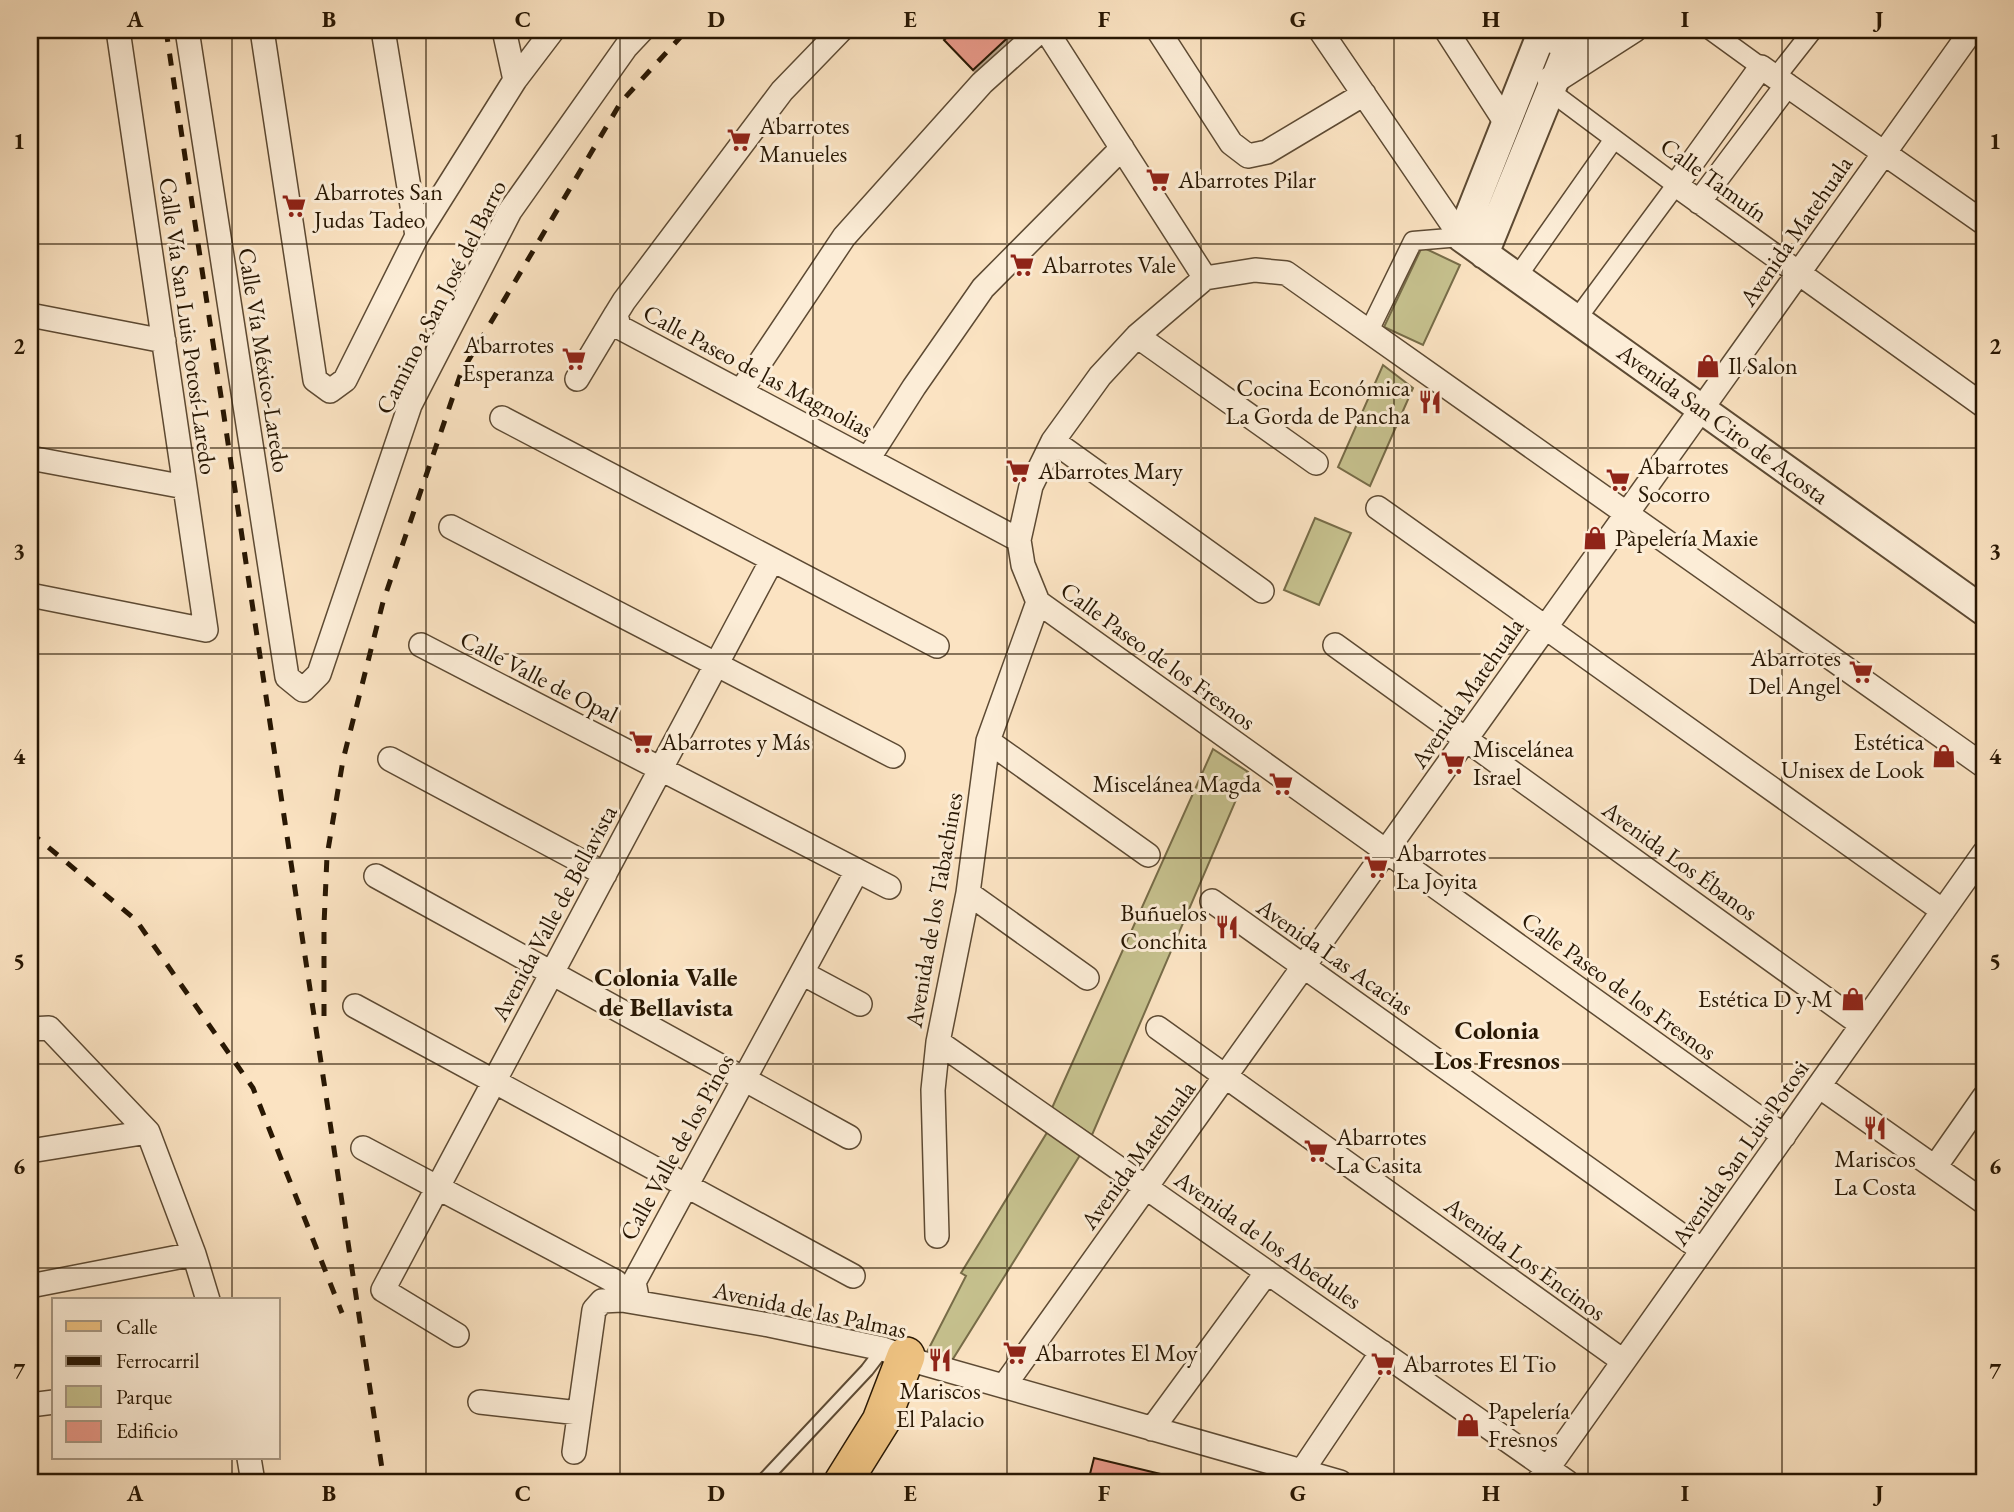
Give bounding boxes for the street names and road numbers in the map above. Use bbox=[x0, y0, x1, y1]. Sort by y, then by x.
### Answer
street label: Calle Tamuín bbox=[1654, 130, 1774, 229]
street label: Avenida Matehuala bbox=[1732, 149, 1859, 313]
street label: Camino a San José del Barro bbox=[368, 174, 513, 419]
street label: Calle Vía San Luis Potosí-Laredo bbox=[152, 175, 225, 477]
street label: Calle Vía México-Laredo bbox=[231, 245, 298, 475]
street label: Calle Paseo de las Magnolias bbox=[638, 297, 879, 444]
street label: Avenida San Ciro de Acosta bbox=[1611, 336, 1836, 511]
street label: Calle Paseo de los Fresnos bbox=[1055, 574, 1262, 737]
street label: Avenida Matehuala bbox=[1403, 611, 1530, 775]
street label: Calle Valle de Opal bbox=[455, 623, 624, 730]
street label: Avenida de los Tabachines bbox=[897, 790, 969, 1031]
street label: Avenida Los Ébanos bbox=[1596, 793, 1764, 928]
street label: Avenida Valle de Bellavista bbox=[483, 799, 624, 1027]
street label: Avenida Las Acacias bbox=[1250, 891, 1420, 1022]
street label: Calle Paseo de los Fresnos bbox=[1516, 904, 1723, 1067]
street label: Calle Valle de los Pinos bbox=[612, 1048, 741, 1246]
street label: Avenida San Luis Potosi bbox=[1663, 1054, 1815, 1252]
street label: Avenida Matehuala bbox=[1073, 1074, 1202, 1236]
street label: Avenida de los Abedules bbox=[1168, 1163, 1368, 1316]
street label: Avenida Los Encinos bbox=[1438, 1189, 1612, 1328]
street label: Avenida de las Palmas bbox=[710, 1274, 910, 1345]

